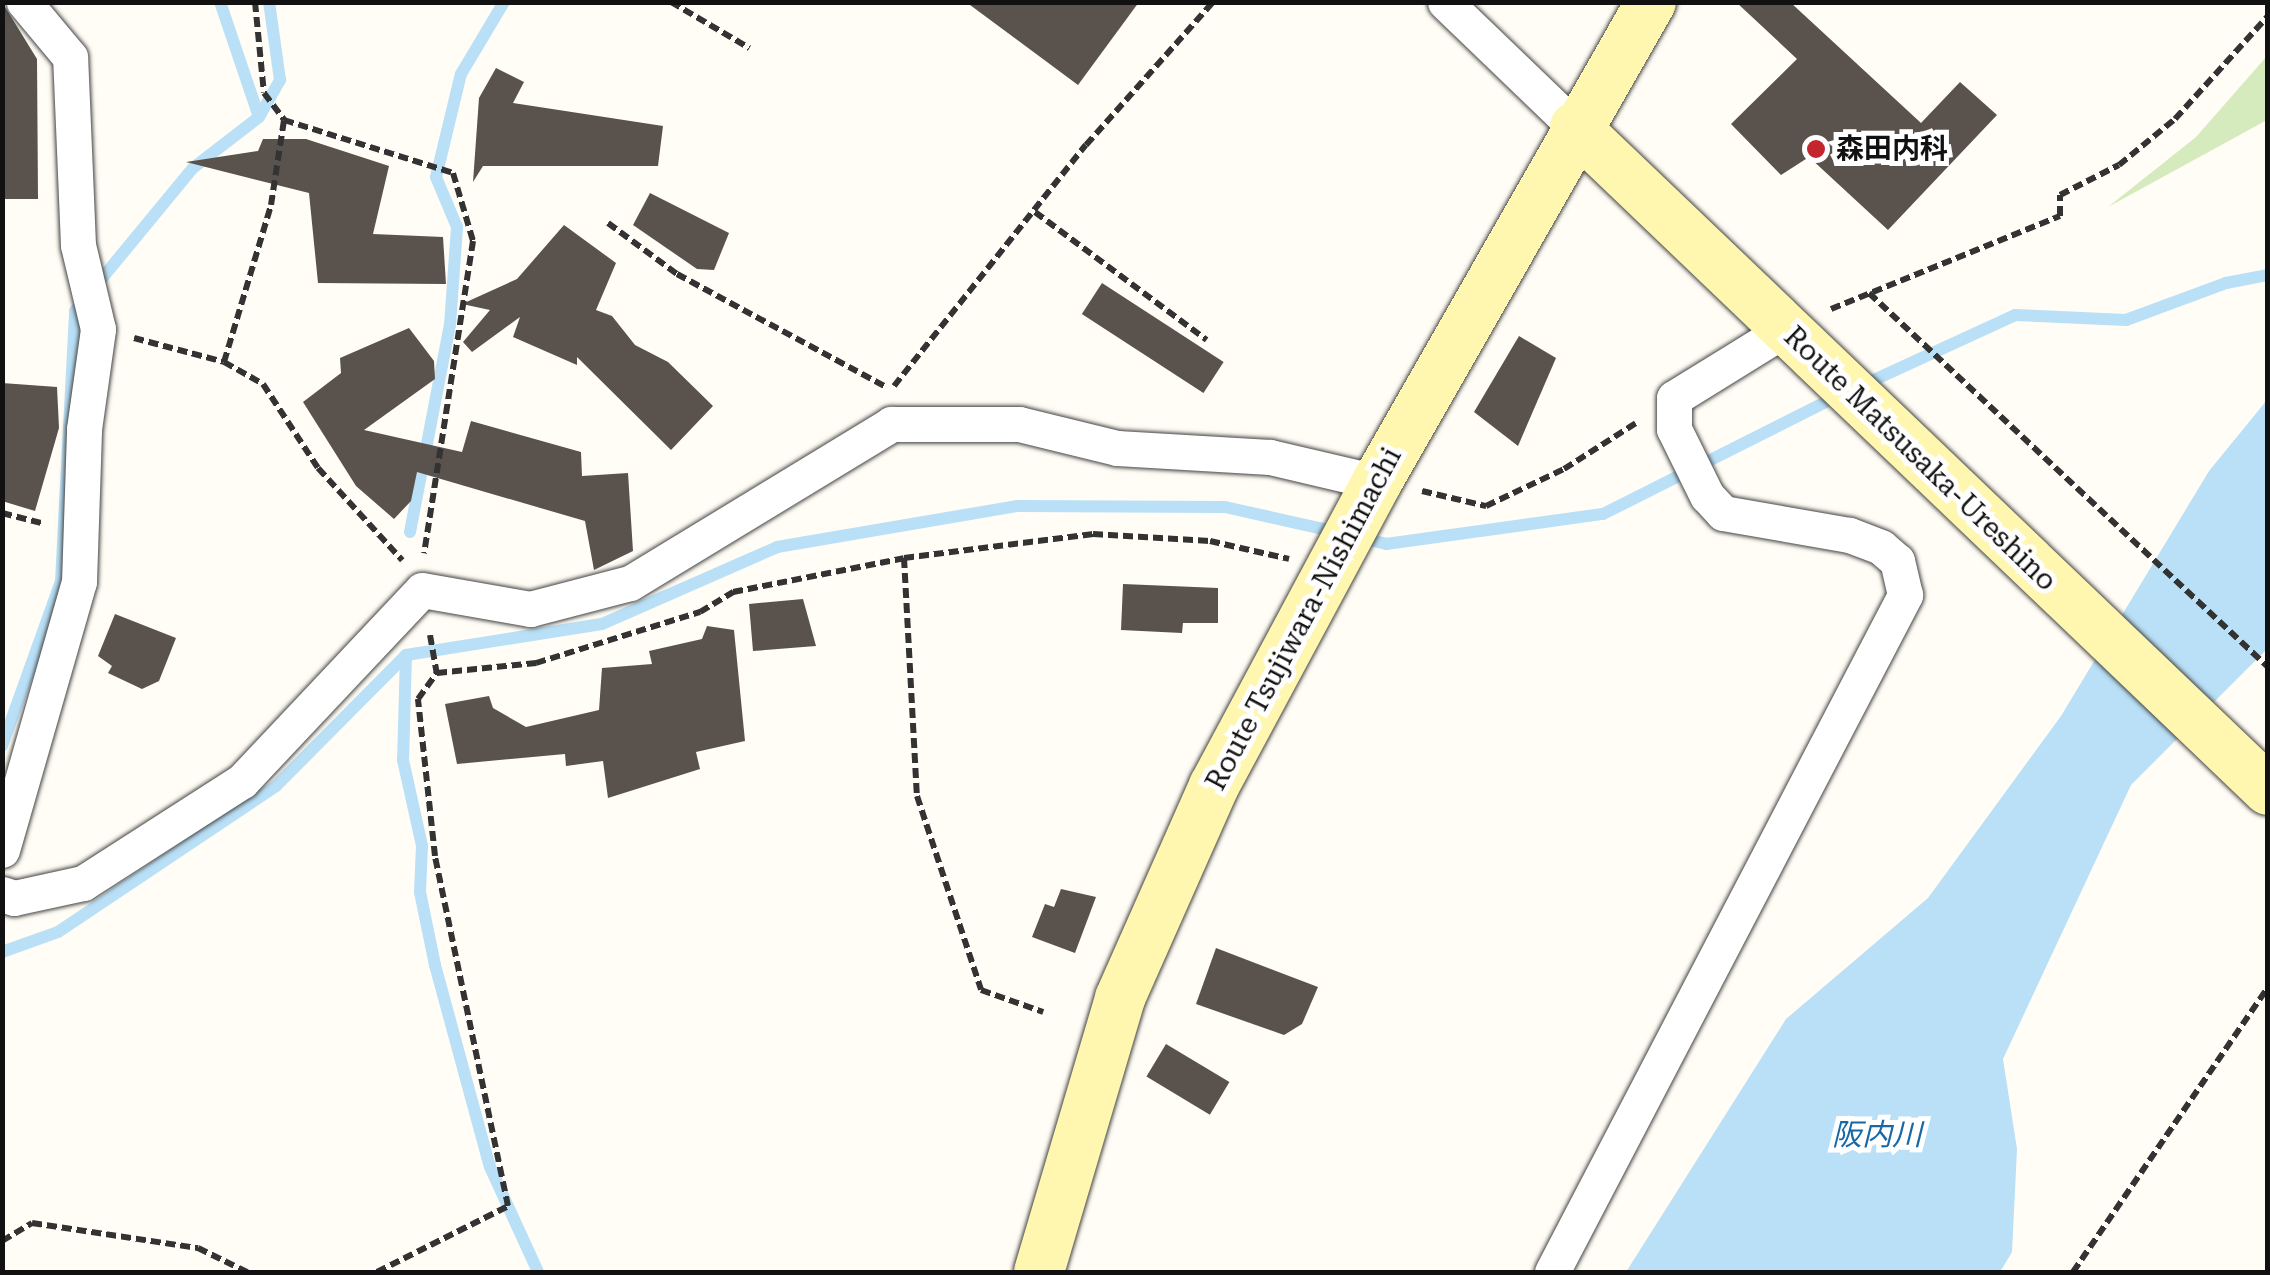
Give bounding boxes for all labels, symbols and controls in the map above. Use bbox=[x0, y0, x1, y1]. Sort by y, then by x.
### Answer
place label: 森田内科 bbox=[1836, 132, 1948, 166]
marker: 森田内科 bbox=[1805, 138, 1827, 160]
street label: Route Matsusaka-Ureshino bbox=[1777, 320, 2063, 598]
street label: Route Tsujiwara-Nishimachi bbox=[1199, 442, 1409, 796]
water label: 阪内川 bbox=[1832, 1117, 1922, 1153]

